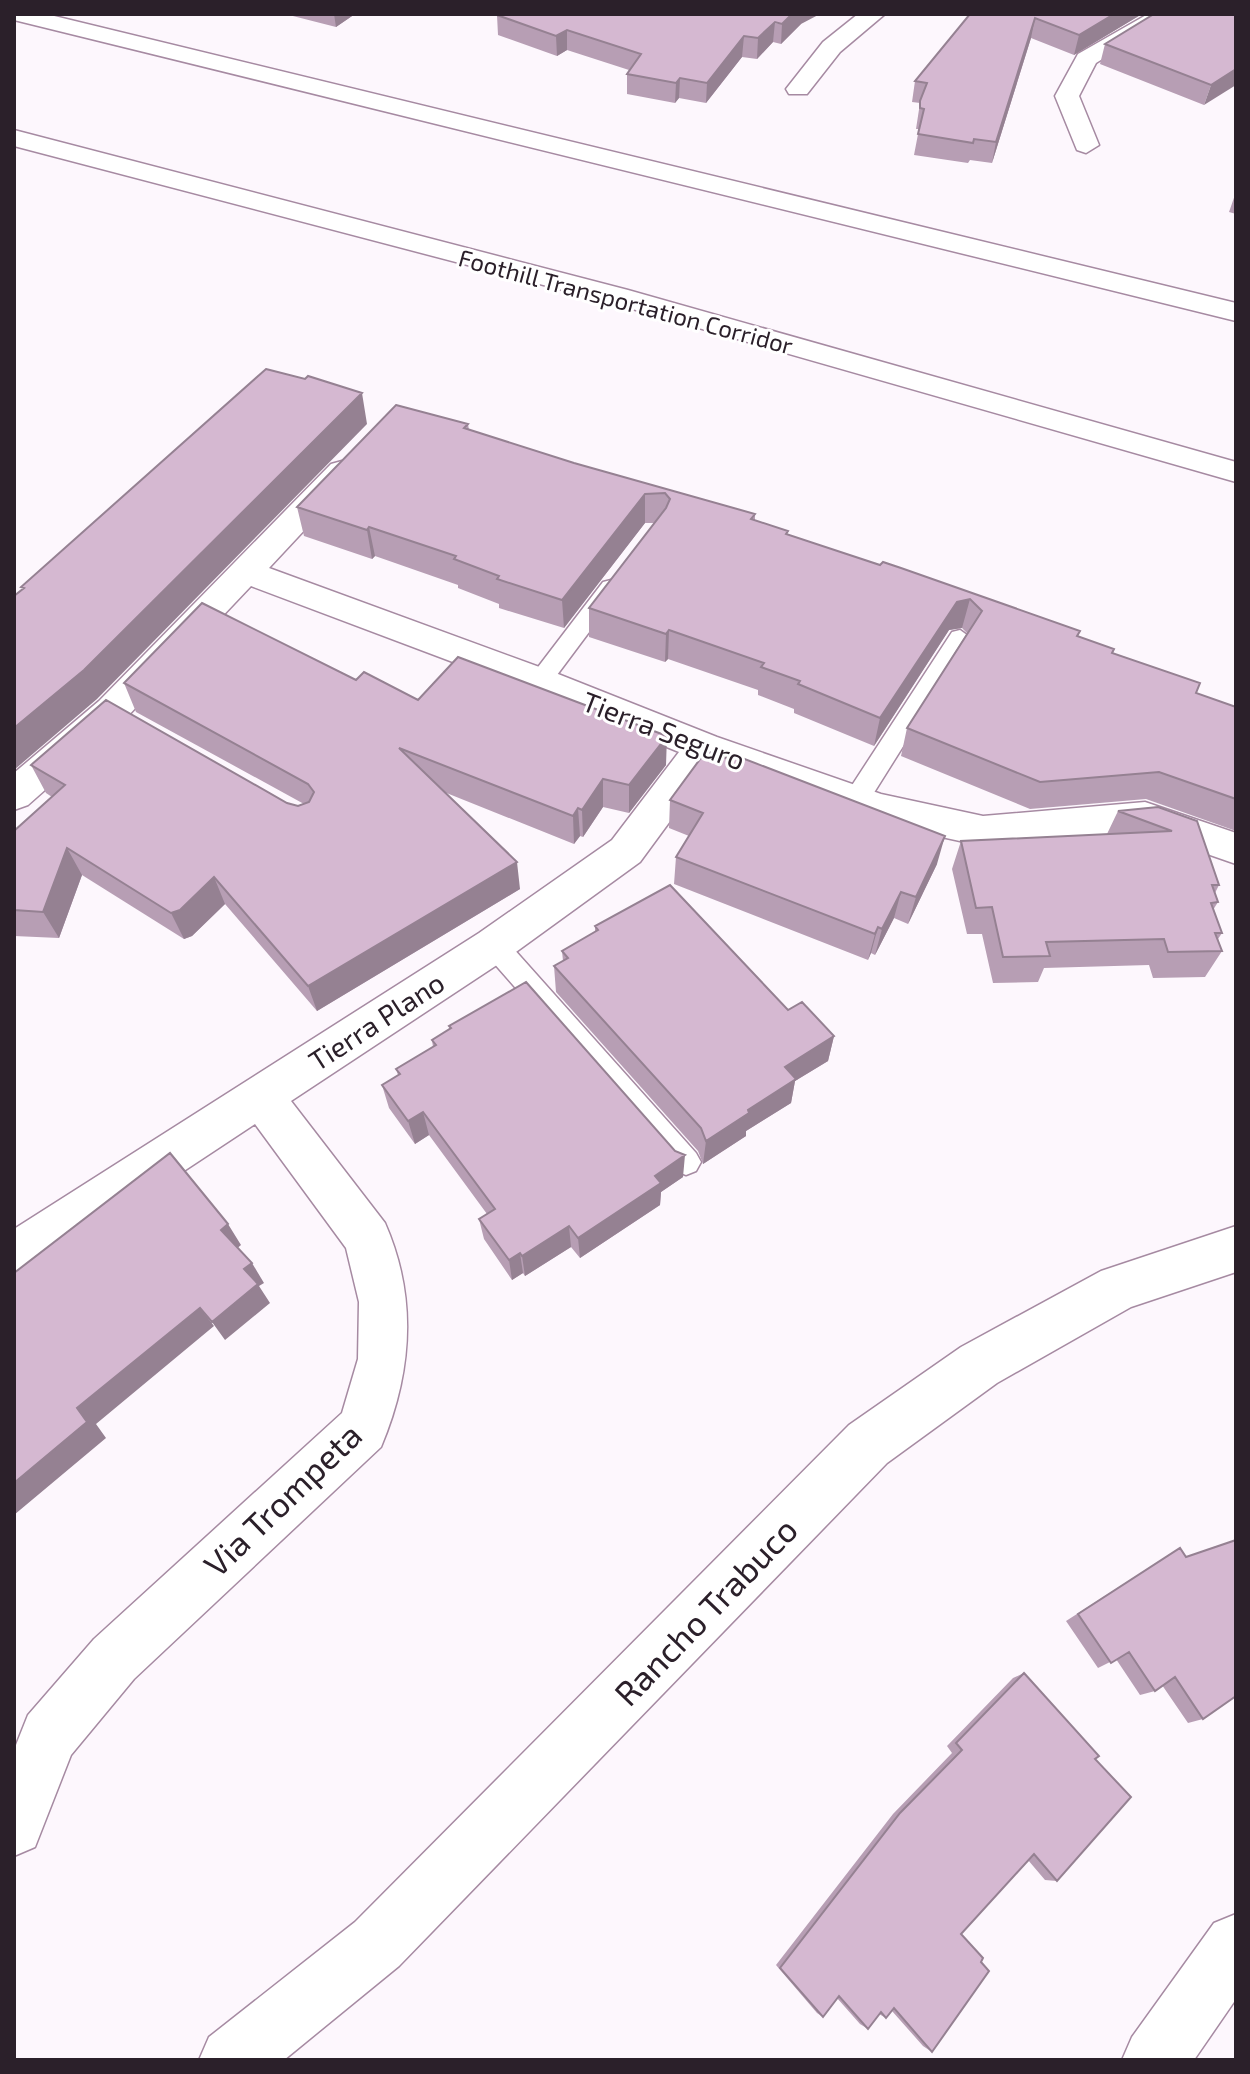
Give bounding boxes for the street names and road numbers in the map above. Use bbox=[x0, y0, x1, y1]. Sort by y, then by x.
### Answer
street label: Foothill Transportation Corridor bbox=[456, 242, 797, 360]
street label: Tierra Seguro bbox=[578, 683, 750, 777]
street label: Tierra Plano bbox=[302, 965, 450, 1077]
street label: Via Trompeta bbox=[195, 1414, 369, 1584]
street label: Rancho Trabuco bbox=[605, 1509, 805, 1713]

